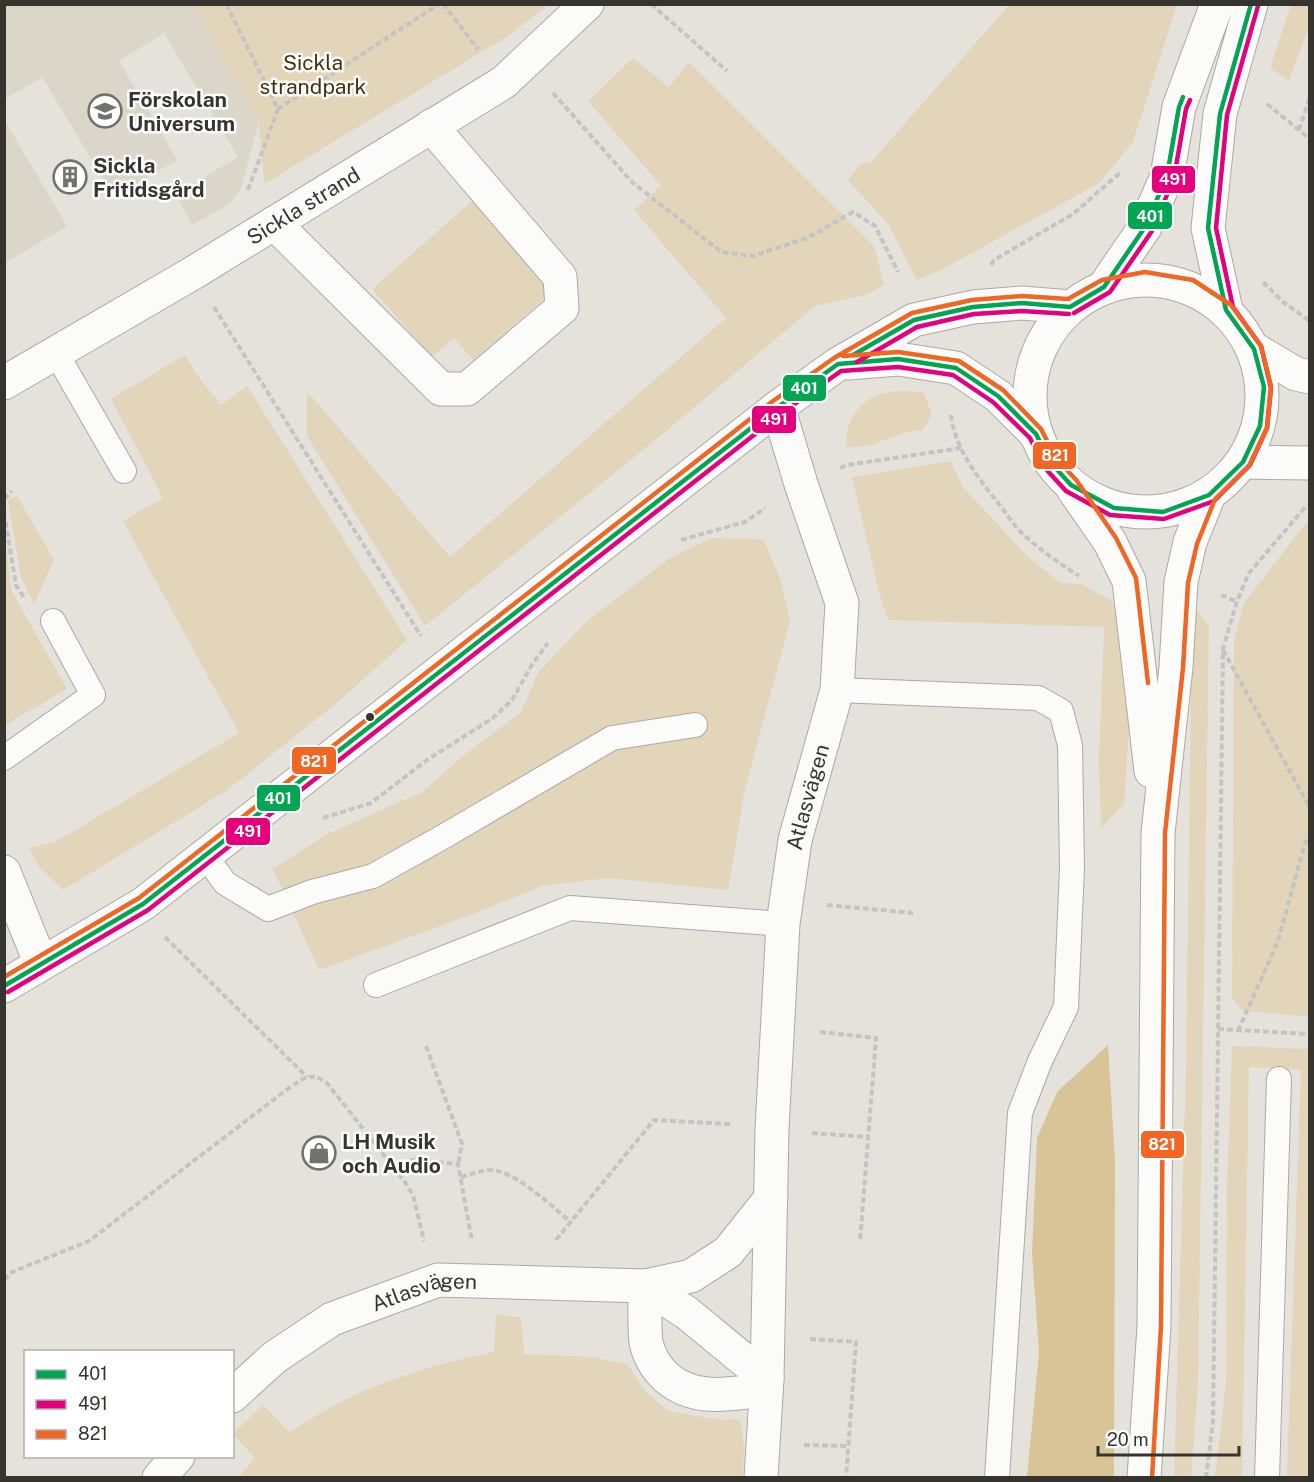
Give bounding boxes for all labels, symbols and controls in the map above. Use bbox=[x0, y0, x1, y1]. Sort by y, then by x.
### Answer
park label: Sickla strandpark bbox=[260, 50, 367, 99]
place label: Förskolan Universum bbox=[128, 87, 235, 136]
school or university icon: Förskolan Universum bbox=[87, 93, 123, 129]
place label: Sickla Fritidsgård bbox=[93, 153, 204, 202]
building icon: Sickla Fritidsgård bbox=[52, 159, 88, 195]
street label: Sickla strand bbox=[242, 161, 364, 249]
line badge: 491 bbox=[1151, 165, 1196, 194]
text: 491 bbox=[1159, 170, 1187, 189]
line badge: 401 bbox=[1127, 201, 1173, 230]
text: 401 bbox=[1136, 207, 1164, 226]
line badge: 401 bbox=[782, 374, 827, 402]
text: 401 bbox=[790, 379, 818, 398]
line badge: 491 bbox=[751, 405, 797, 434]
text: 491 bbox=[760, 410, 788, 429]
line badge: 821 bbox=[1032, 441, 1077, 470]
text: 821 bbox=[1041, 446, 1069, 465]
unlabelled marker bbox=[364, 711, 376, 723]
street label: Atlasvägen bbox=[781, 741, 834, 852]
line badge: 821 bbox=[291, 746, 337, 775]
text: 821 bbox=[300, 752, 328, 771]
line badge: 401 bbox=[256, 784, 301, 812]
text: 401 bbox=[264, 789, 292, 808]
line badge: 491 bbox=[225, 817, 271, 846]
text: 491 bbox=[234, 822, 262, 841]
place label: LH Musik och Audio bbox=[342, 1129, 441, 1178]
line badge: 821 bbox=[1140, 1130, 1185, 1159]
shop icon: LH Musik och Audio bbox=[301, 1135, 337, 1171]
text: 821 bbox=[1148, 1135, 1176, 1154]
street label: Atlasvägen bbox=[368, 1267, 477, 1316]
legend bbox=[24, 1350, 234, 1458]
text: 401 bbox=[78, 1363, 108, 1384]
text: 491 bbox=[78, 1393, 108, 1414]
scale bar bbox=[1098, 1419, 1239, 1457]
text: 821 bbox=[78, 1423, 108, 1444]
text: 20 m bbox=[1107, 1429, 1149, 1450]

